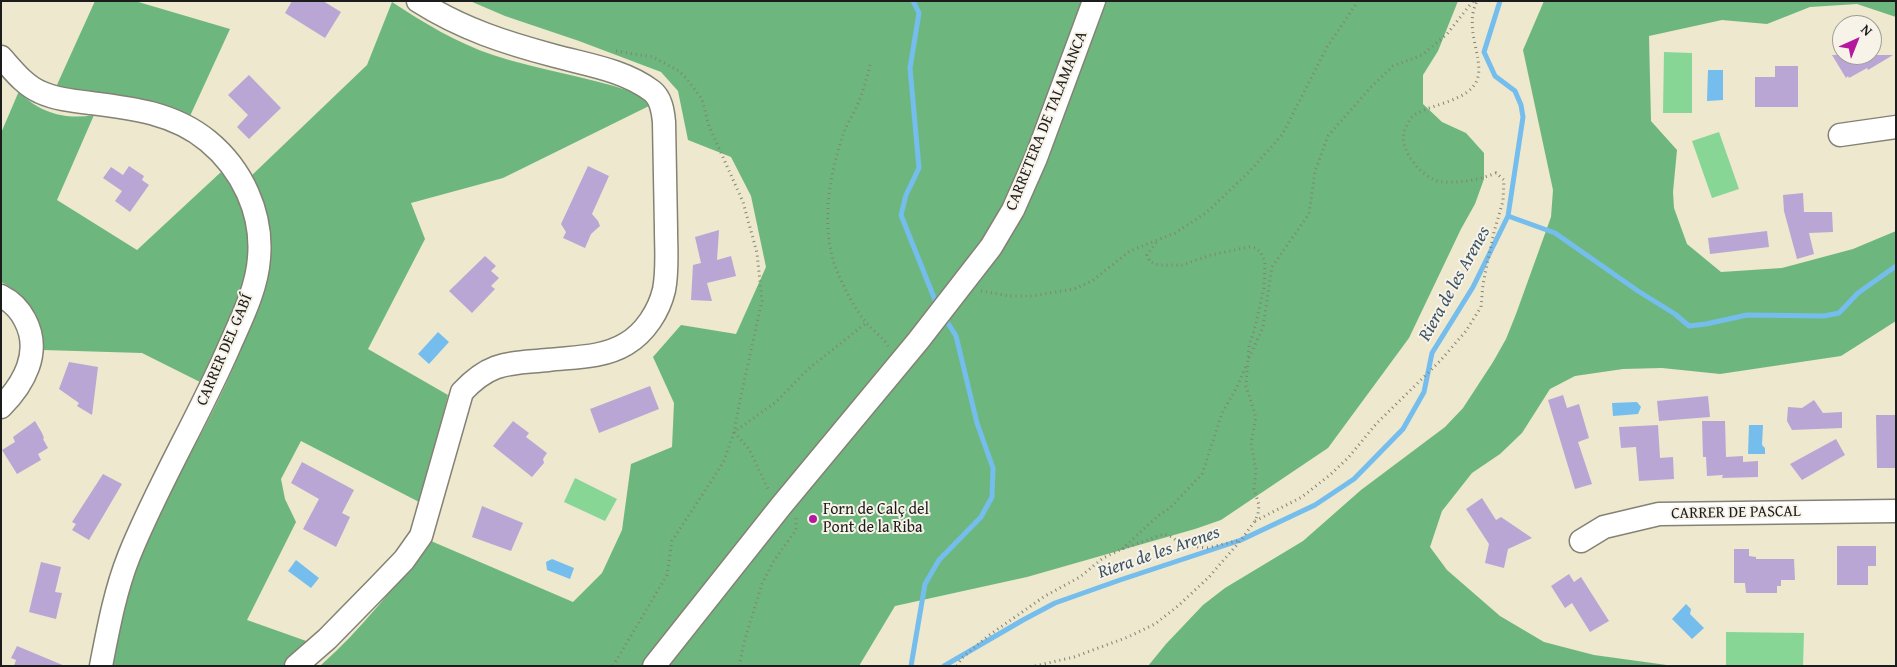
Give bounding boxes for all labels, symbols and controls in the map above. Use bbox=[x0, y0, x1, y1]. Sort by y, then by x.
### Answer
north arrow bbox=[1832, 15, 1882, 65]
text: N bbox=[1856, 19, 1877, 40]
street label: CARRETERA DE TALAMANCA bbox=[1002, 29, 1092, 213]
water label: Riera de les Arenes bbox=[1415, 223, 1495, 345]
street label: CARRER DEL GABÍ bbox=[193, 291, 257, 409]
place label: Forn de Calç del Pont de la Riba bbox=[823, 500, 929, 538]
street label: CARRER DE PASCAL bbox=[1671, 502, 1801, 524]
marker: Forn de Calç del Pont de la Riba bbox=[807, 513, 819, 525]
water label: Riera de les Arenes bbox=[1095, 522, 1223, 584]

